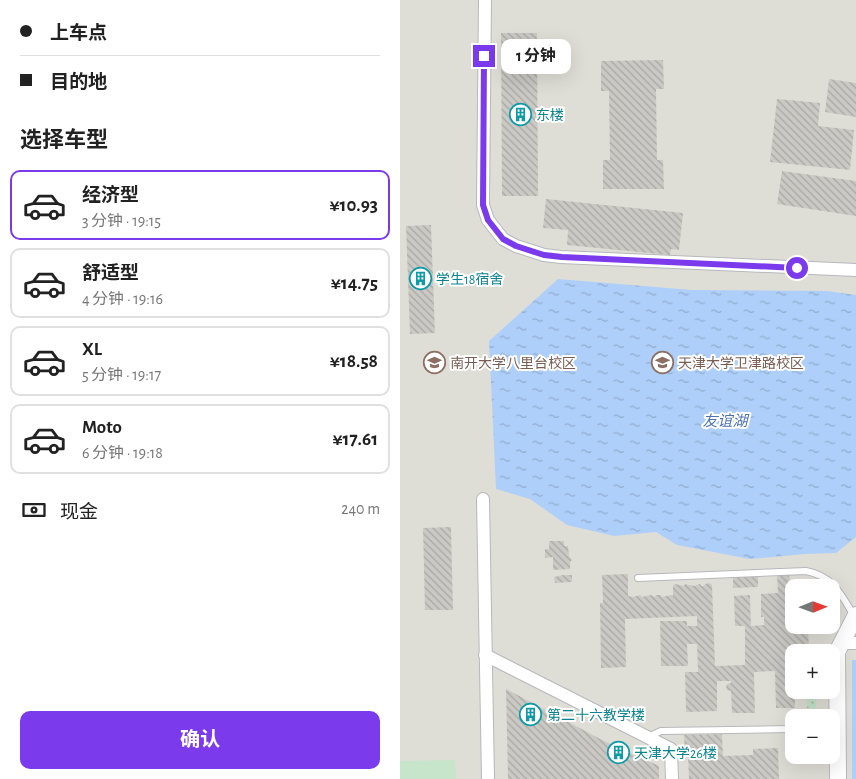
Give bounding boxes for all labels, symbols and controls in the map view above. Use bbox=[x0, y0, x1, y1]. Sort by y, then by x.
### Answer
text: 上车点 bbox=[50, 24, 107, 43]
callout: 1 分钟 bbox=[502, 38, 572, 74]
route end bbox=[473, 45, 495, 67]
text: 1 分钟 bbox=[516, 48, 556, 64]
text: 目的地 bbox=[50, 73, 107, 92]
building icon: 东楼 bbox=[508, 103, 532, 127]
place label: 东楼 bbox=[536, 108, 564, 123]
text: 选择车型 bbox=[20, 129, 108, 151]
icon: car bbox=[22, 183, 67, 228]
text: 经济型 bbox=[82, 186, 139, 205]
text: ¥10.93 bbox=[330, 196, 378, 215]
text: 3 分钟 · 19:15 bbox=[82, 213, 161, 229]
route start bbox=[786, 257, 808, 279]
icon: car bbox=[22, 261, 67, 306]
text: 舒适型 bbox=[82, 264, 139, 283]
building icon: 学生18宿舍 bbox=[408, 267, 432, 291]
place label: 学生18宿舍 bbox=[436, 271, 503, 287]
text: ¥14.75 bbox=[331, 274, 378, 293]
text: 4 分钟 · 19:16 bbox=[82, 291, 163, 307]
icon: car bbox=[22, 339, 67, 384]
text: XL bbox=[82, 340, 102, 359]
school or university icon: 南开大学八里台校区 bbox=[422, 351, 446, 375]
school or university icon: 天津大学卫津路校区 bbox=[650, 351, 674, 375]
text: ¥18.58 bbox=[330, 352, 378, 371]
place label: 南开大学八里台校区 bbox=[450, 355, 576, 371]
place label: 天津大学卫津路校区 bbox=[678, 355, 804, 371]
text: 5 分钟 · 19:17 bbox=[82, 367, 161, 383]
water label: 友谊湖 bbox=[702, 413, 749, 429]
icon: car bbox=[22, 417, 67, 462]
text: Moto bbox=[82, 418, 122, 437]
text: ¥17.61 bbox=[333, 430, 378, 449]
text: 6 分钟 · 19:18 bbox=[82, 445, 163, 461]
icon: cash bbox=[20, 496, 48, 524]
text: 240 m bbox=[341, 501, 380, 517]
text: 现金 bbox=[60, 503, 98, 522]
north arrow bbox=[785, 579, 840, 634]
map controls bbox=[785, 579, 840, 764]
button: + bbox=[785, 644, 840, 699]
building icon: 第二十六教学楼 bbox=[519, 703, 543, 727]
place label: 第二十六教学楼 bbox=[547, 707, 645, 723]
button: − bbox=[785, 709, 840, 764]
button: 确认 bbox=[20, 711, 380, 769]
building icon: 天津大学26楼 bbox=[606, 741, 630, 765]
place label: 天津大学26楼 bbox=[634, 746, 717, 761]

